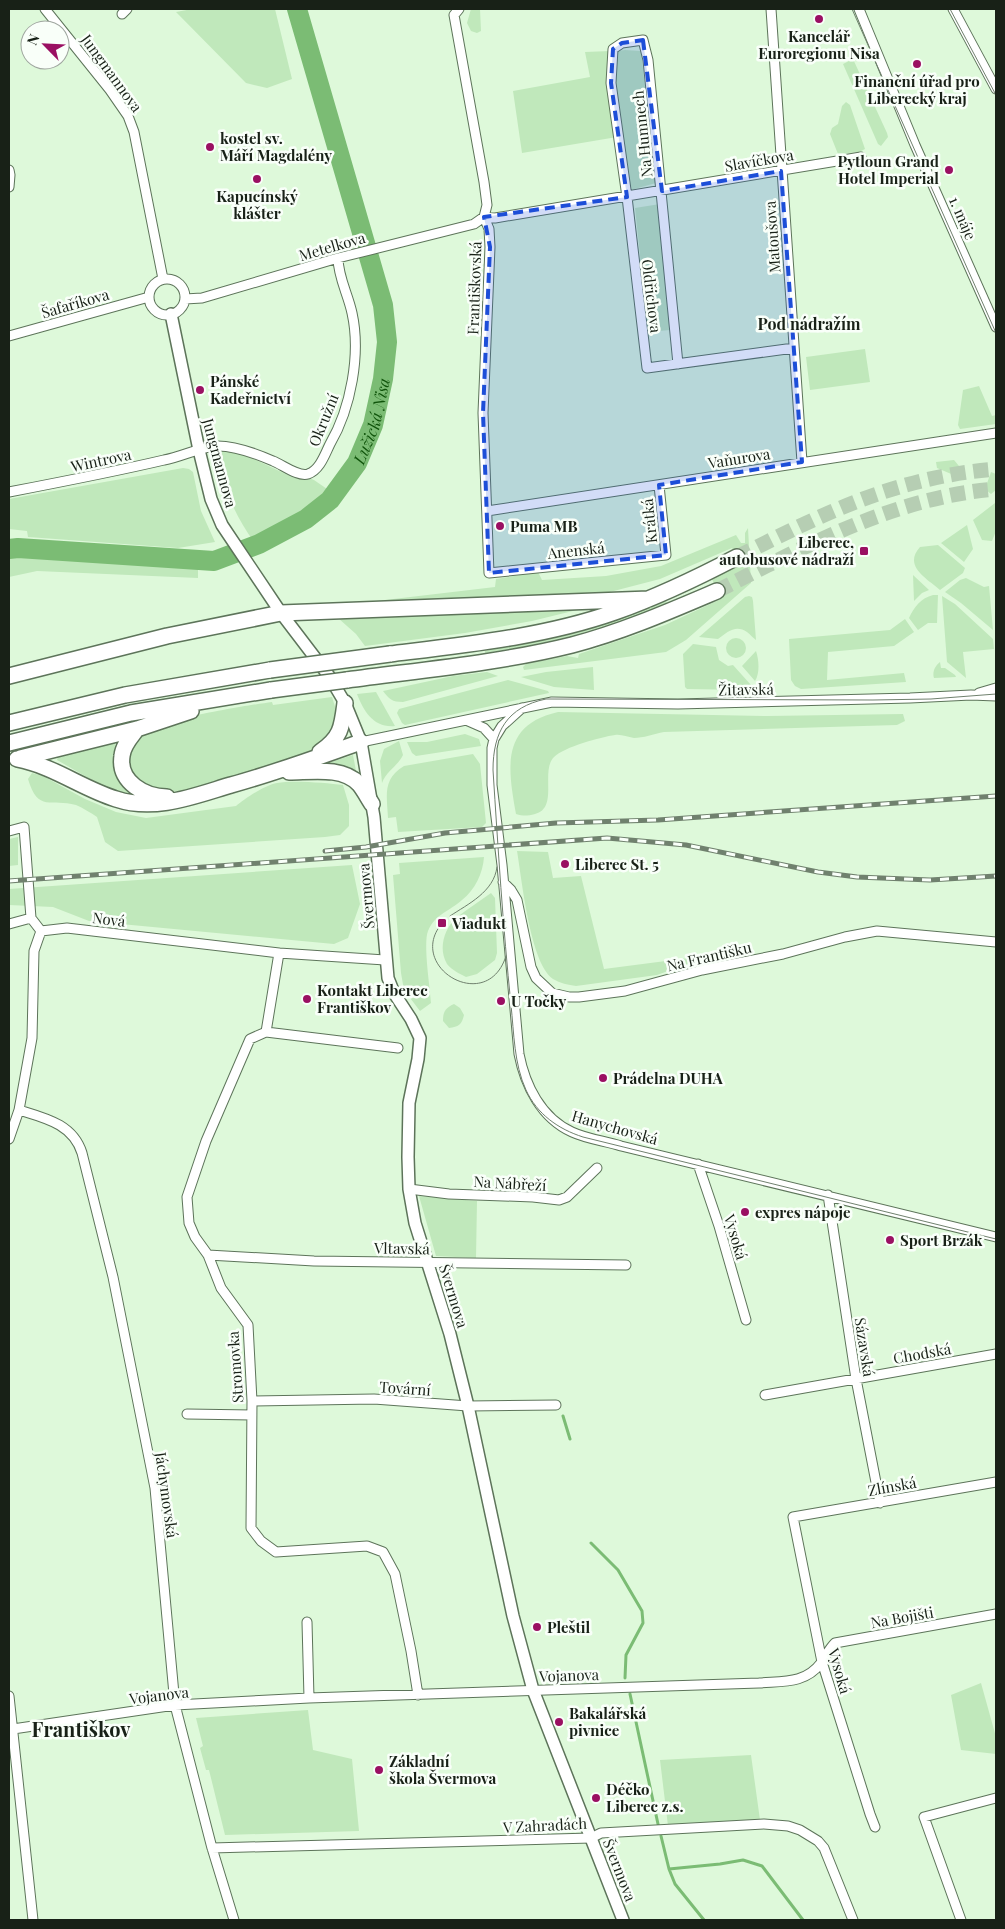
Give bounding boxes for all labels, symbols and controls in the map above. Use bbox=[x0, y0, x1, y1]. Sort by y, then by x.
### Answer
marker: Kancelář Euroregionu Nisa bbox=[813, 13, 825, 25]
north arrow bbox=[20, 20, 70, 70]
place label: Kancelář Euroregionu Nisa bbox=[758, 26, 880, 63]
street label: Jungmannova bbox=[76, 29, 147, 116]
text: N bbox=[22, 31, 43, 48]
marker: Finanční úřad pro Liberecký kraj bbox=[911, 58, 923, 70]
place label: Finanční úřad pro Liberecký kraj bbox=[854, 71, 980, 108]
street label: Na Humnech bbox=[627, 89, 657, 178]
place label: kostel sv. Máří Magdalény bbox=[220, 128, 332, 165]
marker: kostel sv. Máří Magdalény bbox=[204, 141, 216, 153]
street label: Slavíčkova bbox=[723, 144, 795, 176]
place label: Pytloun Grand Hotel Imperial bbox=[838, 151, 939, 188]
marker: Pytloun Grand Hotel Imperial bbox=[943, 164, 955, 176]
marker: Kapucínský klášter bbox=[251, 173, 263, 185]
place label: Kapucínský klášter bbox=[216, 186, 298, 223]
street label: 1. máje bbox=[945, 193, 981, 243]
street label: Matoušova bbox=[759, 200, 784, 274]
street label: Metelkova bbox=[296, 227, 368, 265]
street label: Františkovská bbox=[462, 240, 486, 335]
street label: Oldřichova bbox=[638, 258, 666, 334]
street label: Šafaříkova bbox=[39, 284, 112, 322]
district label: Pod nádražím bbox=[758, 313, 861, 334]
place label: Pánské Kadeřnictví bbox=[210, 371, 291, 408]
water label: Lužická Nisa bbox=[347, 376, 393, 468]
marker: Pánské Kadeřnictví bbox=[194, 384, 206, 396]
street label: Okružní bbox=[303, 390, 343, 449]
street label: Jungmannova bbox=[198, 415, 242, 510]
street label: Vaňurova bbox=[705, 443, 772, 473]
street label: Wintrova bbox=[68, 444, 133, 476]
street label: Krátká bbox=[637, 497, 661, 544]
place label: Puma MB bbox=[510, 516, 577, 536]
marker: Puma MB bbox=[494, 520, 506, 532]
place label: Liberec, autobusové nádraží bbox=[719, 532, 854, 569]
street label: Anenská bbox=[545, 537, 606, 563]
marker: Liberec, autobusové nádraží bbox=[858, 545, 870, 557]
street label: Žitavská bbox=[718, 679, 774, 699]
place label: Liberec St. 5 bbox=[575, 854, 659, 874]
marker: Liberec St. 5 bbox=[559, 858, 571, 870]
street label: Švermova bbox=[353, 862, 379, 930]
street label: Nová bbox=[91, 907, 127, 931]
place label: Viadukt bbox=[451, 913, 507, 933]
marker: Viadukt bbox=[436, 917, 448, 929]
street label: Na Františku bbox=[665, 936, 754, 975]
place label: Kontakt Liberec Františkov bbox=[317, 980, 428, 1017]
place label: U Točky bbox=[511, 991, 567, 1011]
marker: Kontakt Liberec Františkov bbox=[301, 993, 313, 1005]
marker: U Točky bbox=[495, 995, 507, 1007]
place label: Prádelna DUHA bbox=[613, 1068, 724, 1088]
marker: Prádelna DUHA bbox=[597, 1072, 609, 1084]
street label: Hanychovská bbox=[570, 1105, 661, 1149]
street label: Na Nábřeží bbox=[473, 1171, 548, 1195]
place label: expres nápoje bbox=[755, 1202, 851, 1222]
marker: expres nápoje bbox=[739, 1206, 751, 1218]
street label: Vysoká bbox=[719, 1211, 753, 1263]
place label: Sport Brzák bbox=[900, 1230, 983, 1250]
marker: Sport Brzák bbox=[884, 1234, 896, 1246]
street label: Vltavská bbox=[373, 1237, 431, 1258]
street label: Švermova bbox=[435, 1262, 473, 1331]
street label: Sázavská bbox=[850, 1316, 880, 1379]
street label: Stromovka bbox=[222, 1330, 247, 1404]
street label: Chodská bbox=[892, 1338, 953, 1368]
street label: Tovární bbox=[379, 1376, 432, 1400]
street label: Jáchymovská bbox=[151, 1450, 183, 1540]
street label: Zlínská bbox=[866, 1472, 918, 1500]
street label: Na Bojišti bbox=[869, 1602, 936, 1632]
place label: Pleštil bbox=[547, 1617, 590, 1637]
marker: Pleštil bbox=[531, 1621, 543, 1633]
street label: Vysoká bbox=[824, 1645, 856, 1697]
street label: Vojanova bbox=[538, 1664, 600, 1686]
street label: Vojanova bbox=[127, 1681, 191, 1709]
place label: Bakalářská pivnice bbox=[569, 1703, 646, 1740]
district label: Františkov bbox=[32, 1715, 131, 1742]
marker: Bakalářská pivnice bbox=[553, 1716, 565, 1728]
place label: Základní škola Švermova bbox=[389, 1751, 496, 1788]
marker: Základní škola Švermova bbox=[373, 1764, 385, 1776]
place label: Déčko Liberec z.s. bbox=[606, 1779, 684, 1816]
marker: Déčko Liberec z.s. bbox=[590, 1792, 602, 1804]
street label: V Zahradách bbox=[501, 1813, 588, 1837]
street label: Švermova bbox=[599, 1836, 641, 1905]

